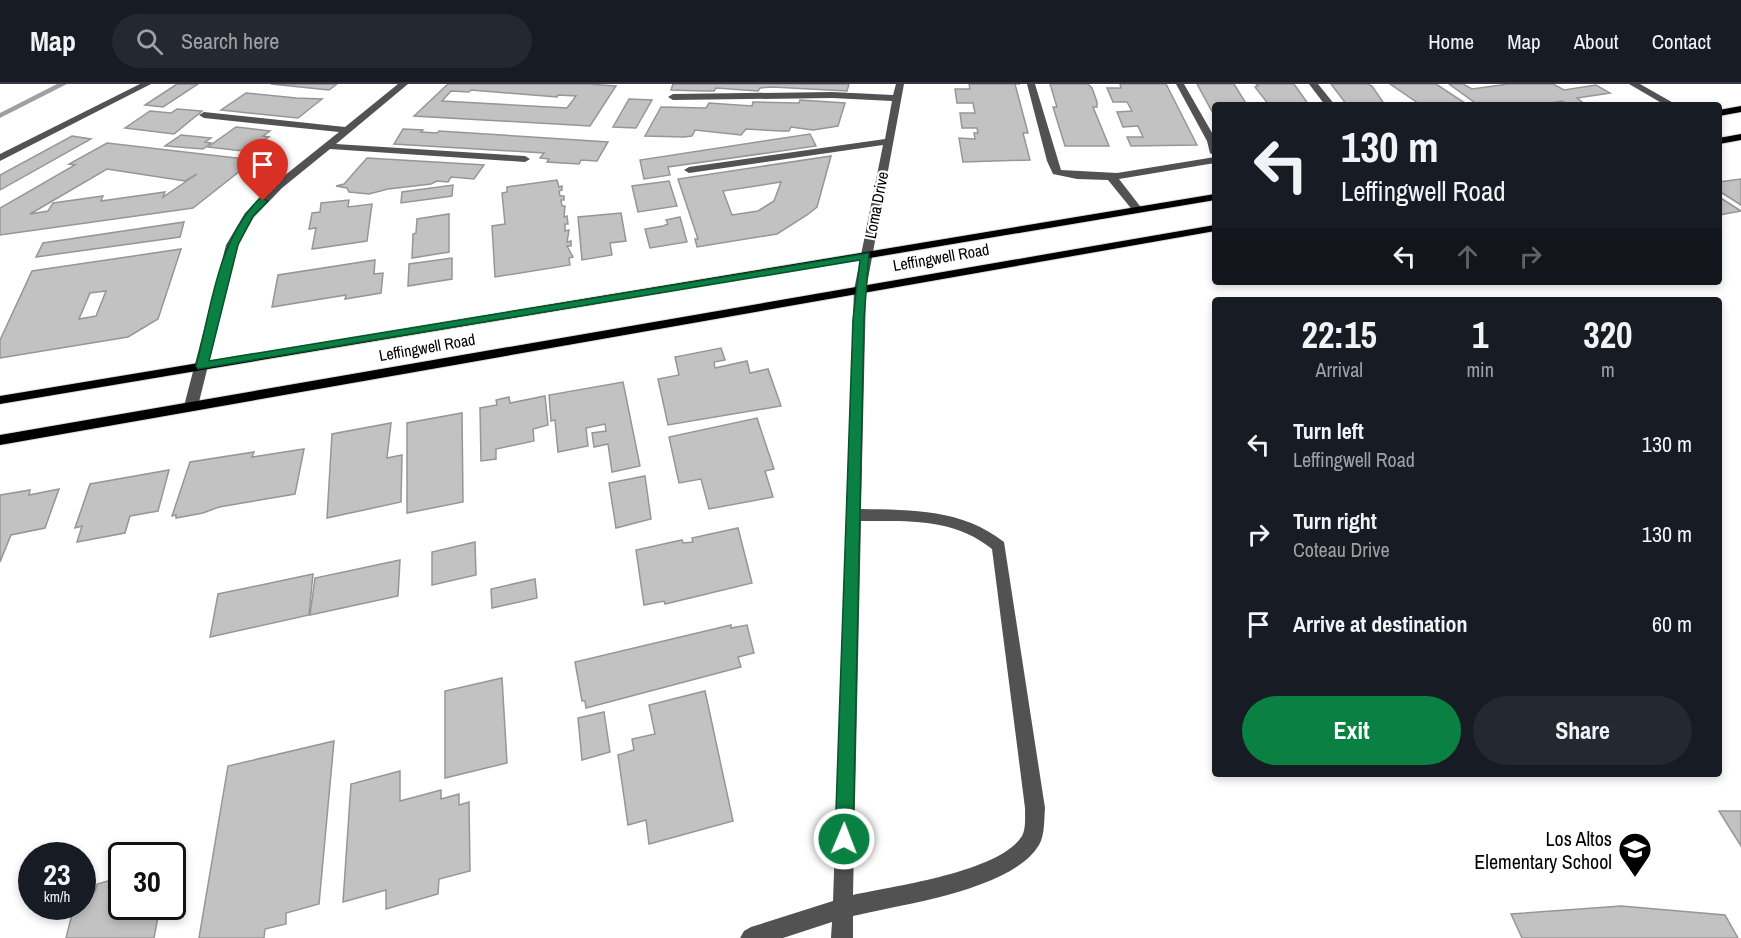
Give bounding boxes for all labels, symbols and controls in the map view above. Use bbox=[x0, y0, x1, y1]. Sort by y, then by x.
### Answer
search box bbox=[112, 14, 532, 68]
text: Map bbox=[30, 22, 76, 60]
icon: search bbox=[133, 25, 166, 58]
text: Search here bbox=[181, 26, 279, 56]
text: Home bbox=[1428, 27, 1474, 56]
text: Map bbox=[1507, 27, 1541, 56]
text: About bbox=[1574, 27, 1619, 56]
text: Contact bbox=[1652, 27, 1711, 56]
text: 130 m bbox=[1341, 119, 1439, 175]
icon: left bbox=[1242, 126, 1320, 204]
pin bbox=[237, 139, 288, 201]
icon: arrive bbox=[246, 148, 279, 181]
street label: Loma Drive bbox=[859, 170, 893, 240]
text: Leffingwell Road bbox=[1341, 173, 1506, 209]
street label: Leffingwell Road bbox=[891, 238, 991, 276]
icon: left bbox=[1388, 240, 1421, 273]
icon: ahead bbox=[1451, 240, 1484, 273]
icon: right bbox=[1514, 240, 1547, 273]
text: 22:15 bbox=[1301, 311, 1377, 359]
text: 1 bbox=[1472, 311, 1488, 359]
text: 320 bbox=[1583, 311, 1633, 359]
street label: Leffingwell Road bbox=[377, 328, 477, 366]
text: Arrival bbox=[1316, 356, 1363, 383]
text: min bbox=[1466, 356, 1494, 383]
text: m bbox=[1601, 356, 1615, 383]
text: Turn left bbox=[1293, 416, 1364, 446]
icon: left bbox=[1242, 428, 1275, 461]
text: 130 m bbox=[1642, 429, 1692, 459]
text: Leffingwell Road bbox=[1293, 446, 1415, 473]
text: Turn right bbox=[1293, 506, 1377, 536]
icon: right bbox=[1242, 518, 1275, 551]
text: 130 m bbox=[1642, 519, 1692, 549]
text: Coteau Drive bbox=[1293, 536, 1390, 563]
icon: arrive bbox=[1242, 608, 1275, 641]
text: Arrive at destination bbox=[1293, 609, 1467, 639]
text: 60 m bbox=[1652, 609, 1692, 639]
button: Exit bbox=[1242, 696, 1461, 765]
button: Share bbox=[1473, 696, 1692, 765]
position arrow bbox=[812, 807, 876, 871]
place label: Los Altos Elementary School bbox=[1474, 825, 1612, 875]
school or university icon: Los Altos Elementary School bbox=[1617, 831, 1653, 878]
speed limit sign: 30 bbox=[108, 842, 186, 920]
text: 23 bbox=[43, 854, 71, 894]
text: km/h bbox=[44, 886, 70, 907]

